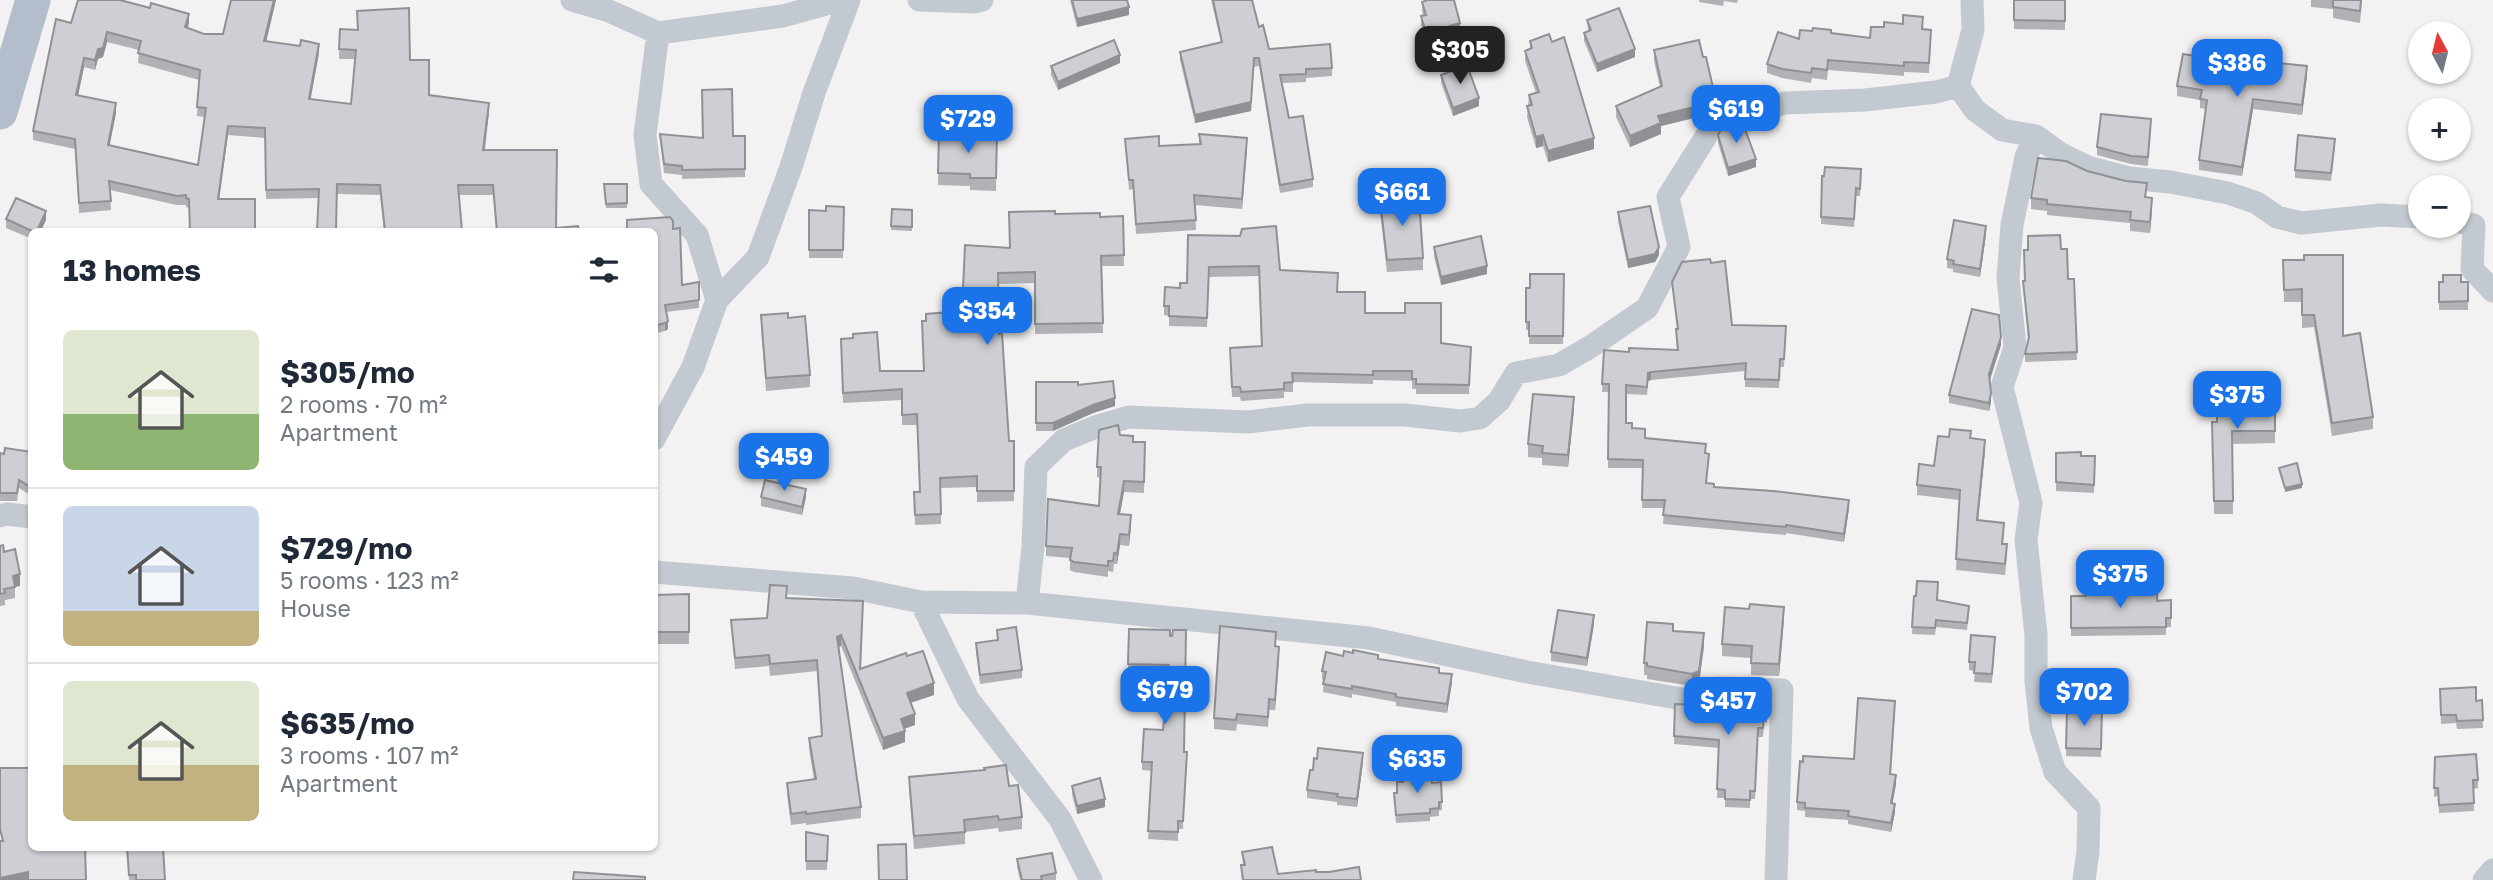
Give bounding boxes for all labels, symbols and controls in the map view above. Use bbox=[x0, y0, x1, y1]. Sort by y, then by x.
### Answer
north arrow bbox=[2408, 21, 2471, 84]
map controls bbox=[2408, 21, 2471, 238]
pin: $305 bbox=[1419, 27, 1501, 86]
text: $305 bbox=[1431, 35, 1489, 63]
pin: $386 bbox=[2196, 40, 2278, 99]
text: $386 bbox=[2208, 48, 2266, 76]
pin: $619 bbox=[1695, 86, 1777, 145]
text: $619 bbox=[1708, 94, 1764, 122]
pin: $729 bbox=[927, 96, 1009, 155]
button: + bbox=[2408, 98, 2471, 161]
text: $729 bbox=[940, 104, 996, 132]
pin: $661 bbox=[1361, 168, 1443, 228]
button: − bbox=[2408, 175, 2471, 238]
text: $661 bbox=[1374, 177, 1430, 205]
icon: filters bbox=[585, 251, 623, 289]
text: 13 homes bbox=[63, 252, 201, 288]
pin: $354 bbox=[946, 288, 1028, 347]
text: $354 bbox=[958, 296, 1016, 324]
text: $305/mo bbox=[280, 354, 415, 390]
icon: home bbox=[119, 358, 203, 442]
pin: $375 bbox=[2196, 372, 2278, 431]
text: $375 bbox=[2209, 380, 2265, 408]
text: 2 rooms · 70 m² bbox=[280, 390, 447, 418]
text: Apartment bbox=[280, 418, 398, 446]
pin: $459 bbox=[743, 434, 825, 493]
text: $459 bbox=[755, 442, 813, 470]
text: $729/mo bbox=[280, 530, 412, 566]
icon: home bbox=[119, 534, 203, 618]
pin: $375 bbox=[2079, 550, 2161, 610]
text: $375 bbox=[2092, 559, 2148, 587]
text: 5 rooms · 123 m² bbox=[280, 566, 459, 594]
text: House bbox=[280, 594, 351, 622]
pin: $679 bbox=[1124, 666, 1206, 726]
pin: $702 bbox=[2043, 668, 2125, 728]
text: $679 bbox=[1136, 675, 1194, 703]
text: $702 bbox=[2056, 677, 2112, 705]
pin: $457 bbox=[1687, 678, 1769, 737]
text: $457 bbox=[1700, 686, 1756, 714]
text: $635/mo bbox=[280, 705, 414, 741]
icon: home bbox=[119, 709, 203, 793]
pin: $635 bbox=[1376, 736, 1458, 795]
text: 3 rooms · 107 m² bbox=[280, 741, 458, 769]
text: $635 bbox=[1388, 744, 1446, 772]
text: Apartment bbox=[280, 769, 398, 797]

